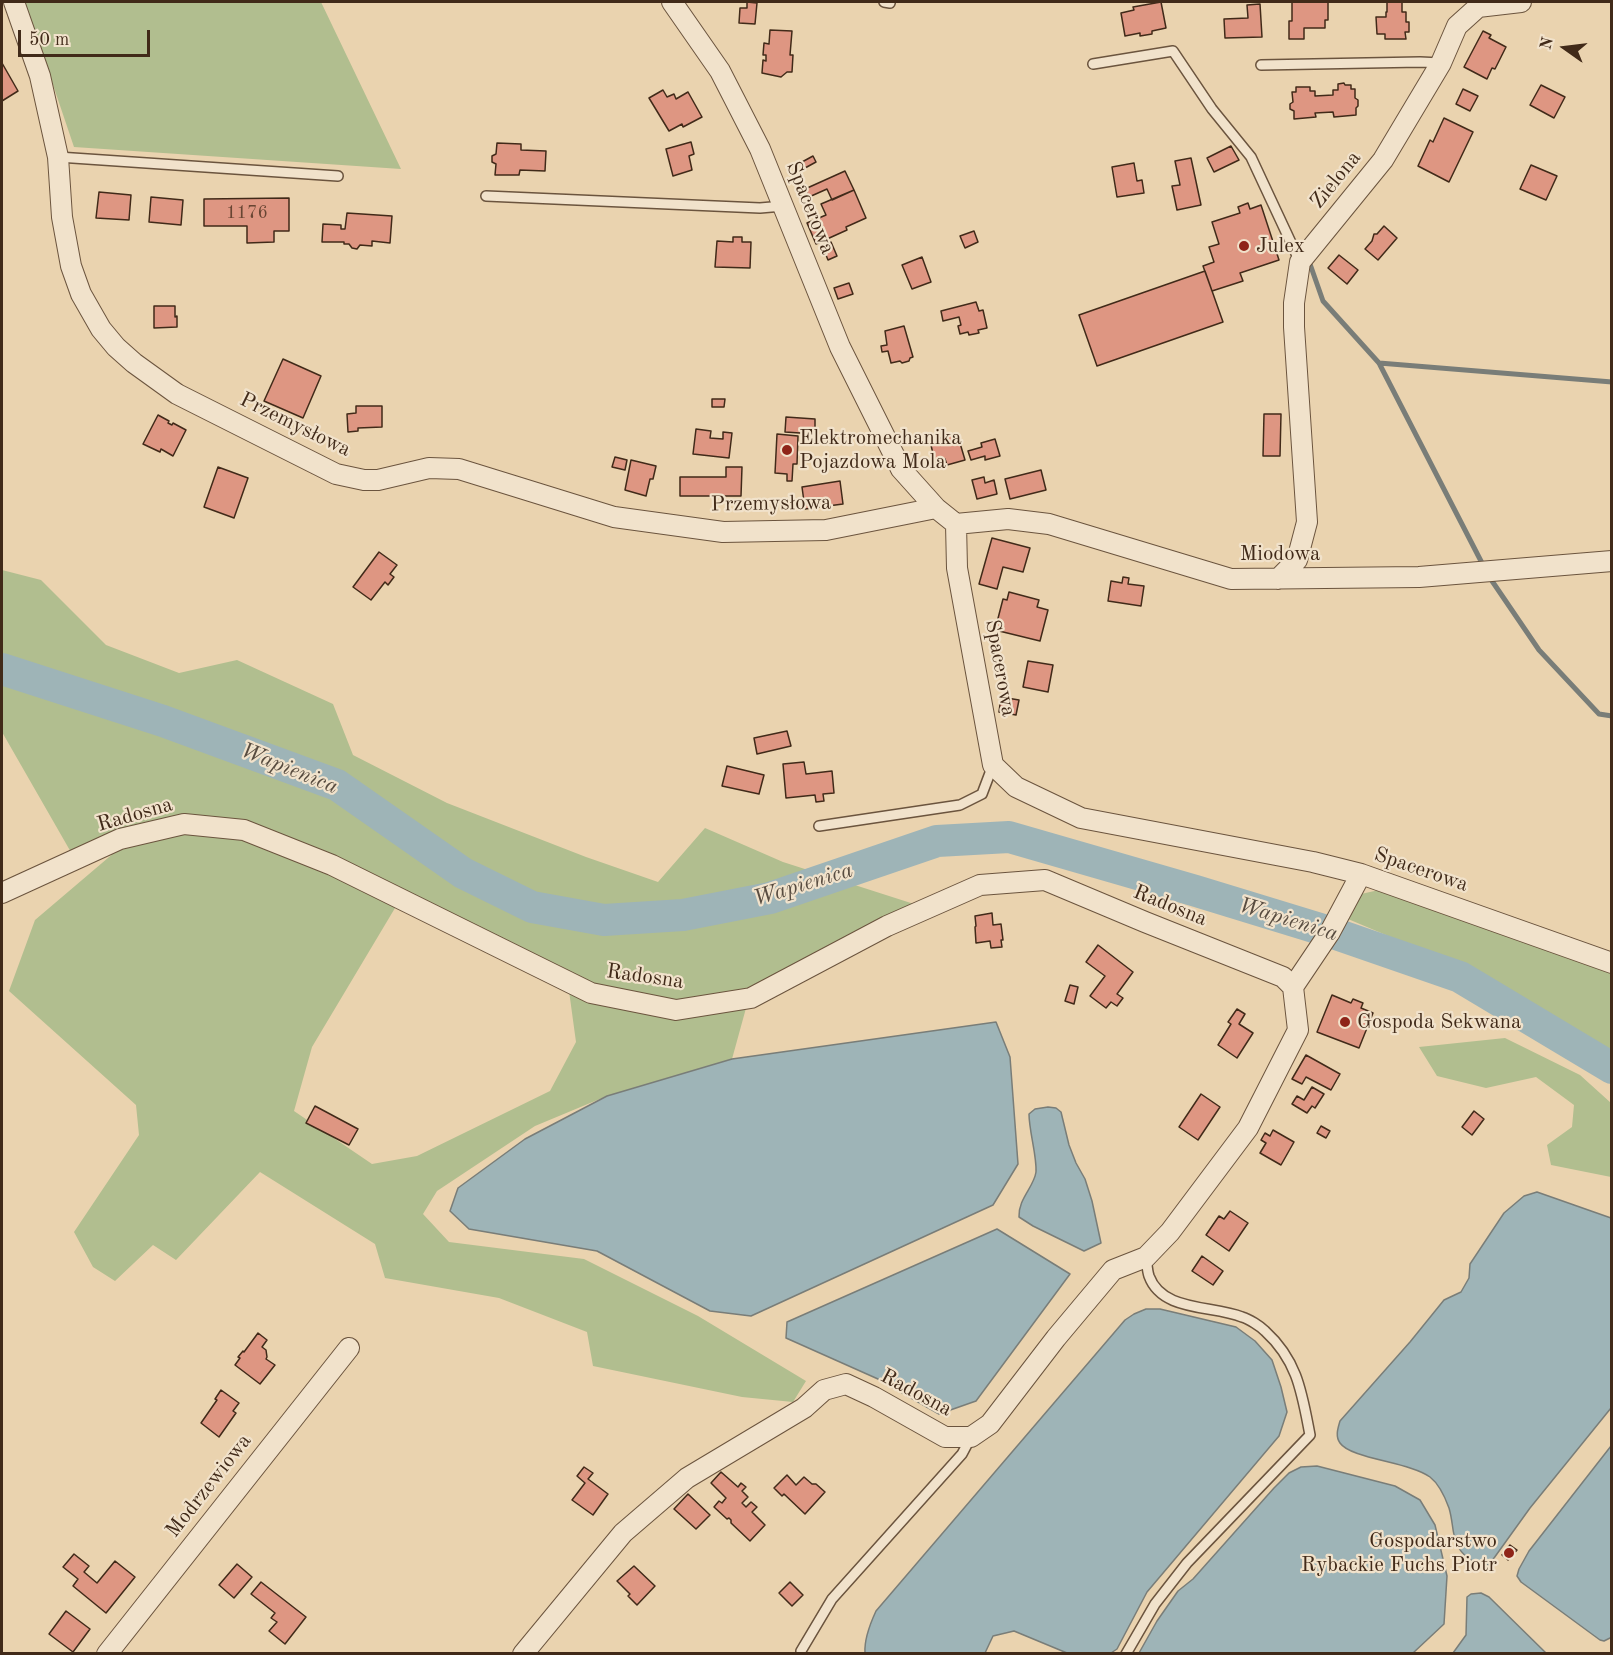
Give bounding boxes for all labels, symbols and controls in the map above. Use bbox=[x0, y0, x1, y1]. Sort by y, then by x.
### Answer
scale bar bbox=[21, 18, 153, 56]
north arrow bbox=[1535, 18, 1595, 78]
text: 50 m bbox=[29, 31, 69, 49]
text: N bbox=[1538, 36, 1557, 52]
street label: Zielona bbox=[1305, 146, 1367, 214]
street label: Spacerowa bbox=[780, 158, 840, 258]
house number: 1176 bbox=[226, 202, 268, 224]
place label: Julex bbox=[1256, 233, 1305, 259]
marker: Julex bbox=[1237, 239, 1251, 253]
street label: Przemysłowa bbox=[235, 387, 355, 463]
place label: Elektromechanika Pojazdowa Mola bbox=[799, 425, 962, 475]
marker: Elektromechanika Pojazdowa Mola bbox=[780, 443, 794, 457]
street label: Przemysłowa bbox=[710, 490, 832, 518]
street label: Miodowa bbox=[1240, 541, 1320, 567]
street label: Spacerowa bbox=[979, 618, 1021, 718]
water label: Wapienica bbox=[236, 737, 342, 801]
street label: Radosna bbox=[94, 792, 176, 838]
street label: Spacerowa bbox=[1371, 842, 1471, 898]
water label: Wapienica bbox=[750, 857, 856, 913]
street label: Radosna bbox=[1129, 880, 1211, 932]
water label: Wapienica bbox=[1235, 892, 1341, 948]
street label: Radosna bbox=[605, 959, 685, 995]
place label: Gospoda Sekwana bbox=[1357, 1009, 1521, 1035]
marker: Gospoda Sekwana bbox=[1338, 1015, 1352, 1029]
street label: Radosna bbox=[876, 1364, 956, 1422]
street label: Modrzewiowa bbox=[161, 1429, 257, 1543]
place label: Gospodarstwo Rybackie Fuchs Piotr bbox=[1301, 1528, 1497, 1578]
marker: Gospodarstwo Rybackie Fuchs Piotr bbox=[1502, 1546, 1516, 1560]

